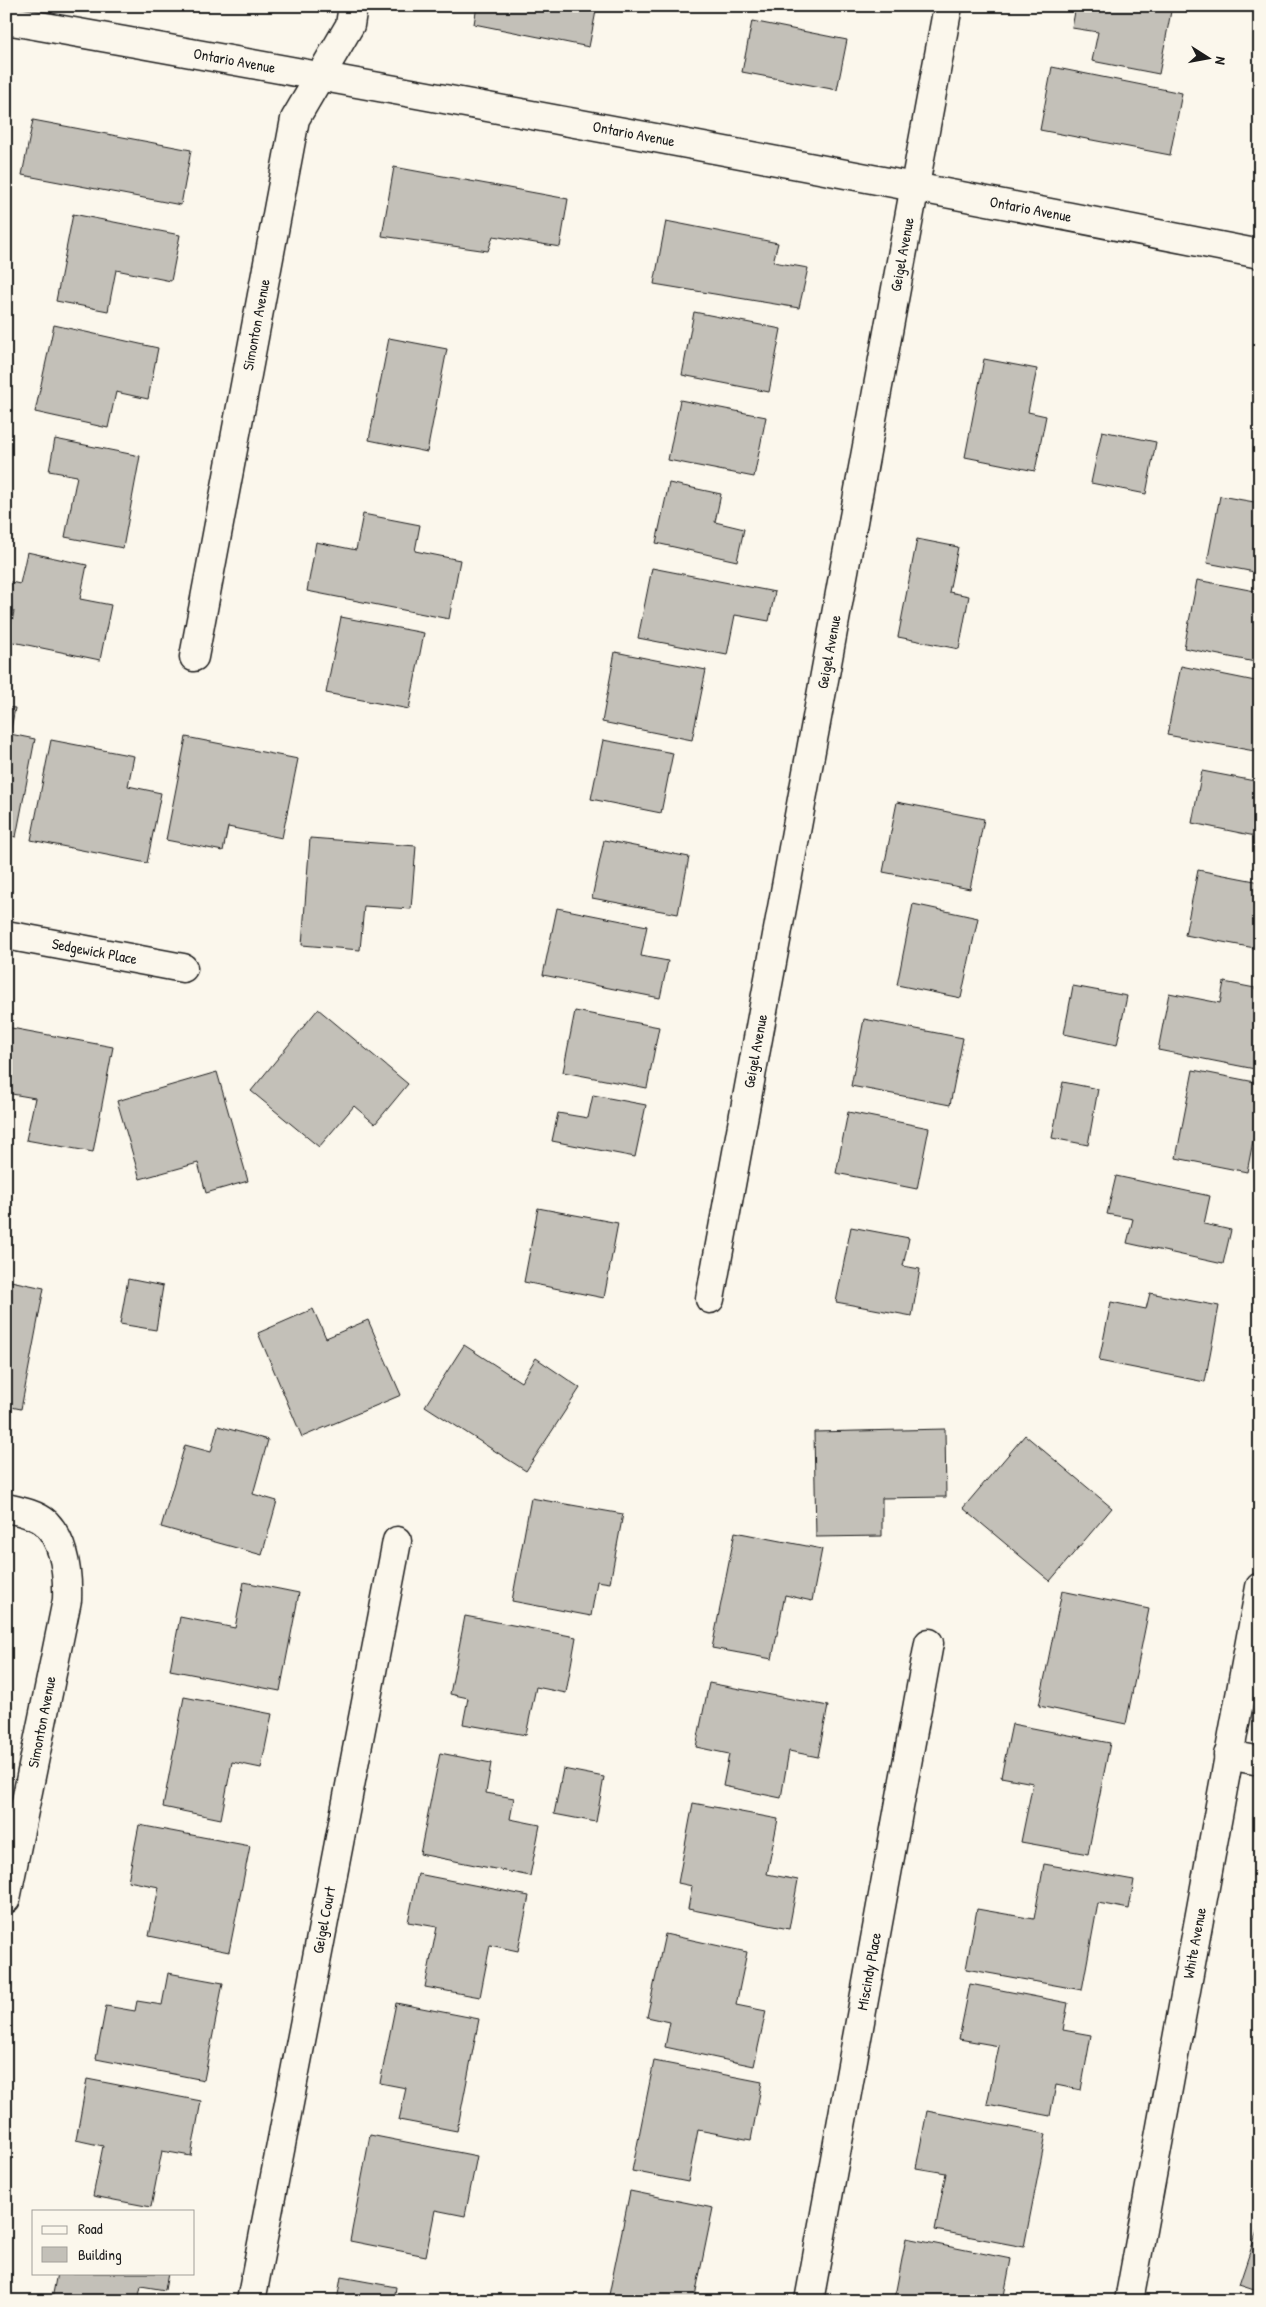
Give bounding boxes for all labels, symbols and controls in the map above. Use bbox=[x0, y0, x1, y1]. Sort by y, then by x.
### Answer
north arrow bbox=[1184, 32, 1234, 82]
street label: Ontario Avenue bbox=[192, 43, 277, 78]
text: N bbox=[1211, 55, 1231, 67]
street label: Ontario Avenue bbox=[591, 116, 677, 151]
street label: Ontario Avenue bbox=[988, 191, 1073, 227]
street label: Geigel Avenue bbox=[885, 216, 919, 293]
street label: Simonton Avenue bbox=[237, 277, 275, 372]
street label: Geigel Avenue bbox=[812, 613, 846, 690]
street label: Sedgewick Place bbox=[50, 933, 139, 969]
street label: Geigel Avenue bbox=[738, 1012, 772, 1090]
street label: Simonton Avenue bbox=[22, 1674, 61, 1769]
street label: Geigel Court bbox=[307, 1884, 341, 1955]
street label: White Avenue bbox=[1177, 1906, 1211, 1980]
street label: Miscindy Place bbox=[851, 1931, 886, 2012]
legend bbox=[32, 2210, 195, 2274]
text: Road bbox=[78, 2218, 103, 2239]
text: Building bbox=[78, 2244, 122, 2265]

